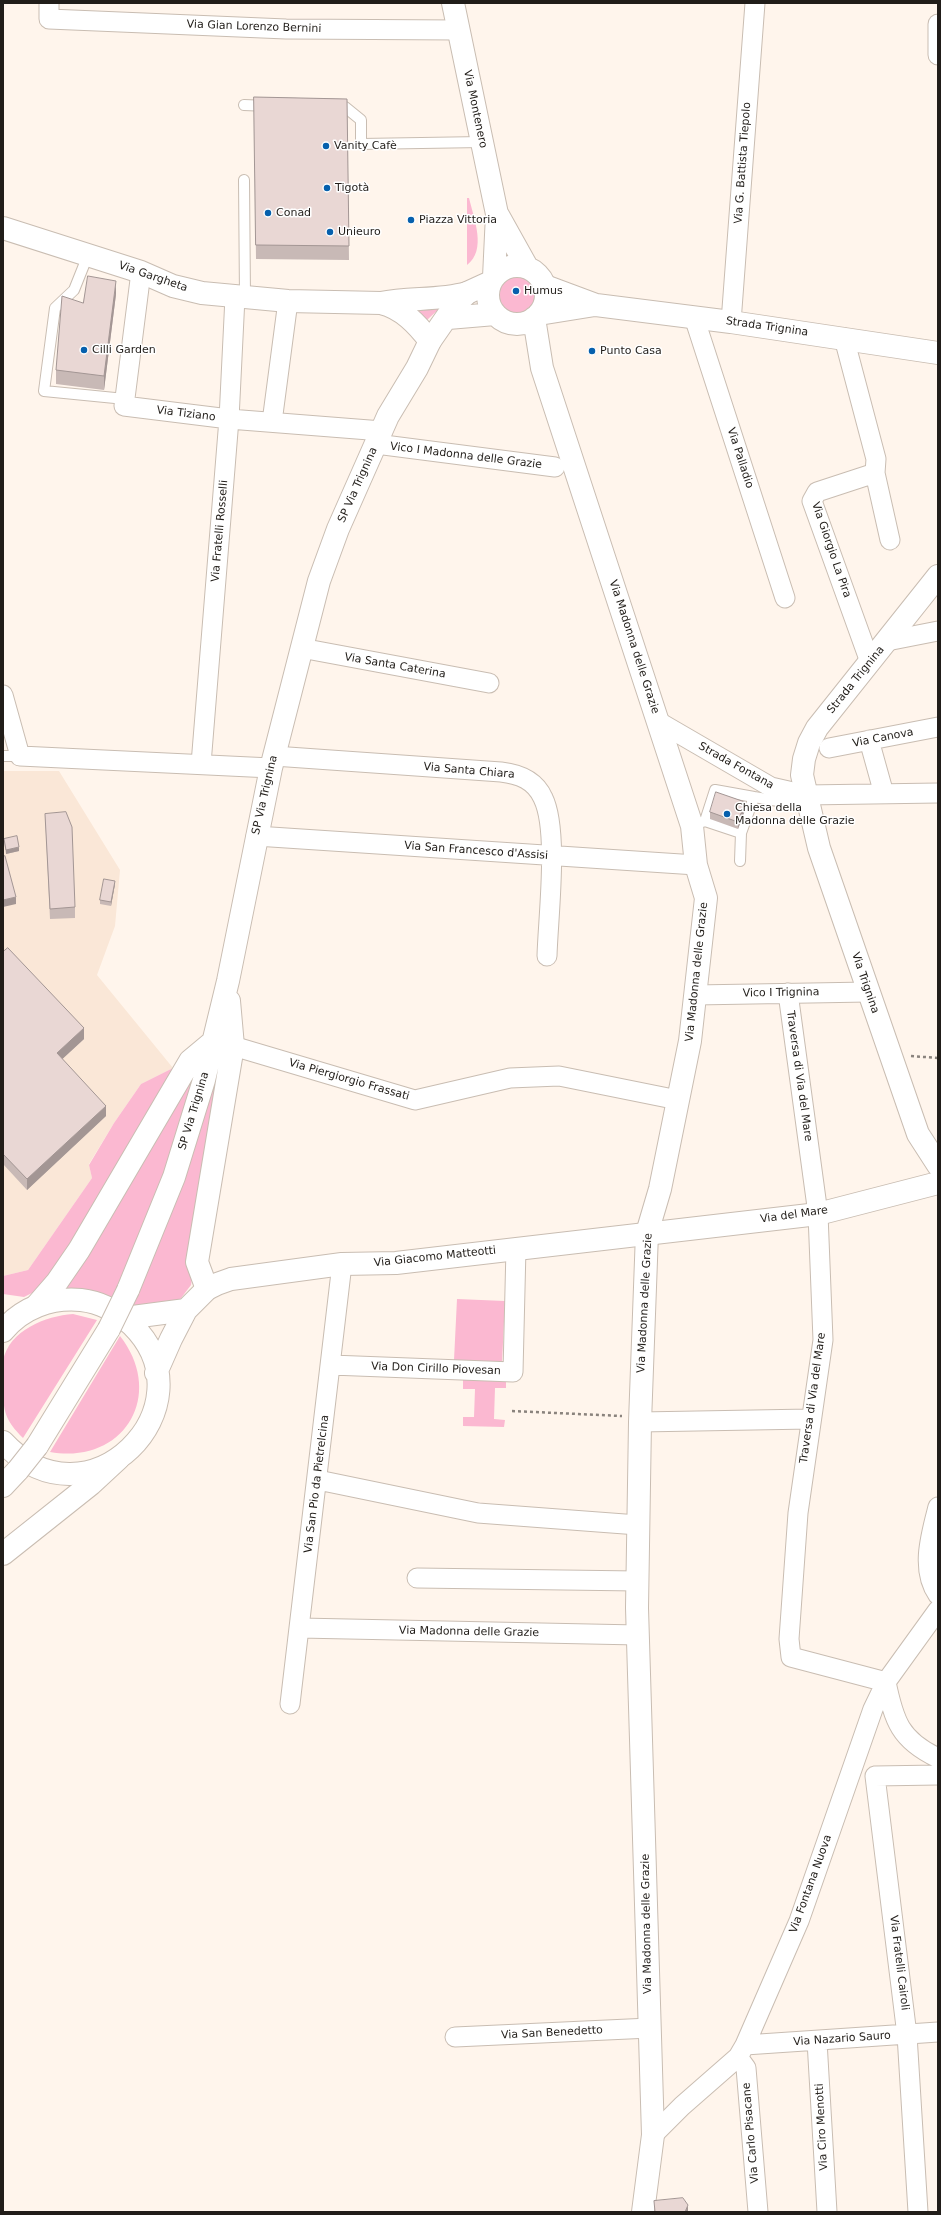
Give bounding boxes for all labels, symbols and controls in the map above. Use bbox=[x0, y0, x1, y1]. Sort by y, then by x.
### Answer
street label: Via Gian Lorenzo Bernini bbox=[186, 18, 322, 36]
street label: Via Montenero bbox=[460, 69, 490, 149]
street label: Via G. Battista Tiepolo bbox=[732, 102, 754, 224]
place label: Vanity Cafè bbox=[334, 139, 397, 153]
marker: Vanity Cafè bbox=[321, 141, 331, 151]
place label: Tigotà bbox=[335, 181, 369, 195]
marker: Tigotà bbox=[322, 183, 332, 193]
place label: Conad bbox=[276, 206, 311, 220]
marker: Conad bbox=[263, 208, 273, 218]
place label: Piazza Vittoria bbox=[419, 213, 497, 227]
marker: Piazza Vittoria bbox=[406, 215, 416, 225]
place label: Unieuro bbox=[338, 225, 381, 239]
marker: Unieuro bbox=[325, 227, 335, 237]
street label: Via Gargheta bbox=[117, 259, 189, 295]
place label: Humus bbox=[524, 284, 563, 298]
marker: Humus bbox=[511, 286, 521, 296]
street label: Strada Trignina bbox=[725, 315, 809, 339]
place label: Cilli Garden bbox=[92, 343, 156, 357]
place label: Punto Casa bbox=[600, 344, 662, 358]
marker: Cilli Garden bbox=[79, 345, 89, 355]
marker: Punto Casa bbox=[587, 346, 597, 356]
street label: Via Tiziano bbox=[156, 404, 216, 424]
street label: Via Palladio bbox=[724, 426, 756, 490]
street label: Vico I Madonna delle Grazie bbox=[389, 440, 543, 472]
street label: SP Via Trignina bbox=[335, 445, 381, 525]
street label: Via Fratelli Rosselli bbox=[209, 479, 231, 583]
street label: Via Giorgio La Pira bbox=[808, 500, 854, 600]
street label: Via Madonna delle Grazie bbox=[606, 578, 662, 716]
street label: Strada Trignina bbox=[825, 644, 887, 716]
street label: Via Santa Caterina bbox=[343, 651, 447, 681]
street label: Via Canova bbox=[851, 726, 915, 750]
street label: Strada Fontana bbox=[696, 740, 776, 792]
street label: SP Via Trignina bbox=[249, 754, 281, 836]
street label: Via Santa Chiara bbox=[423, 760, 515, 782]
place label: Chiesa della Madonna delle Grazie bbox=[735, 801, 855, 827]
marker: Chiesa della Madonna delle Grazie bbox=[722, 809, 732, 819]
street label: Via San Francesco d'Assisi bbox=[404, 839, 548, 863]
street label: Via Madonna delle Grazie bbox=[683, 902, 711, 1042]
street label: Via Trignina bbox=[848, 951, 882, 1015]
street label: Vico I Trignina bbox=[743, 986, 819, 1000]
street label: Traversa di Via del Mare bbox=[783, 1010, 815, 1142]
street label: Via Piergiorgio Frassati bbox=[287, 1056, 411, 1104]
street label: SP Via Trignina bbox=[176, 1070, 212, 1152]
street label: Via del Mare bbox=[759, 1204, 829, 1226]
street label: Via Madonna delle Grazie bbox=[635, 1233, 655, 1373]
street label: Via Giacomo Matteotti bbox=[373, 1244, 497, 1270]
street label: Traversa di Via del Mare bbox=[797, 1332, 829, 1464]
street label: Via Don Cirillo Piovesan bbox=[371, 1360, 501, 1378]
street label: Via San Pio da Pietrelcina bbox=[302, 1414, 332, 1554]
street label: Via Madonna delle Grazie bbox=[399, 1624, 539, 1640]
street label: Via Fontana Nuova bbox=[787, 1833, 835, 1935]
street label: Via Madonna delle Grazie bbox=[639, 1854, 655, 1994]
street label: Via Fratelli Cairoli bbox=[887, 1915, 911, 2011]
street label: Via San Benedetto bbox=[501, 2024, 603, 2042]
street label: Via Nazario Sauro bbox=[793, 2029, 891, 2049]
street label: Via Carlo Pisacane bbox=[740, 2082, 762, 2184]
street label: Via Ciro Menotti bbox=[813, 2083, 831, 2171]

